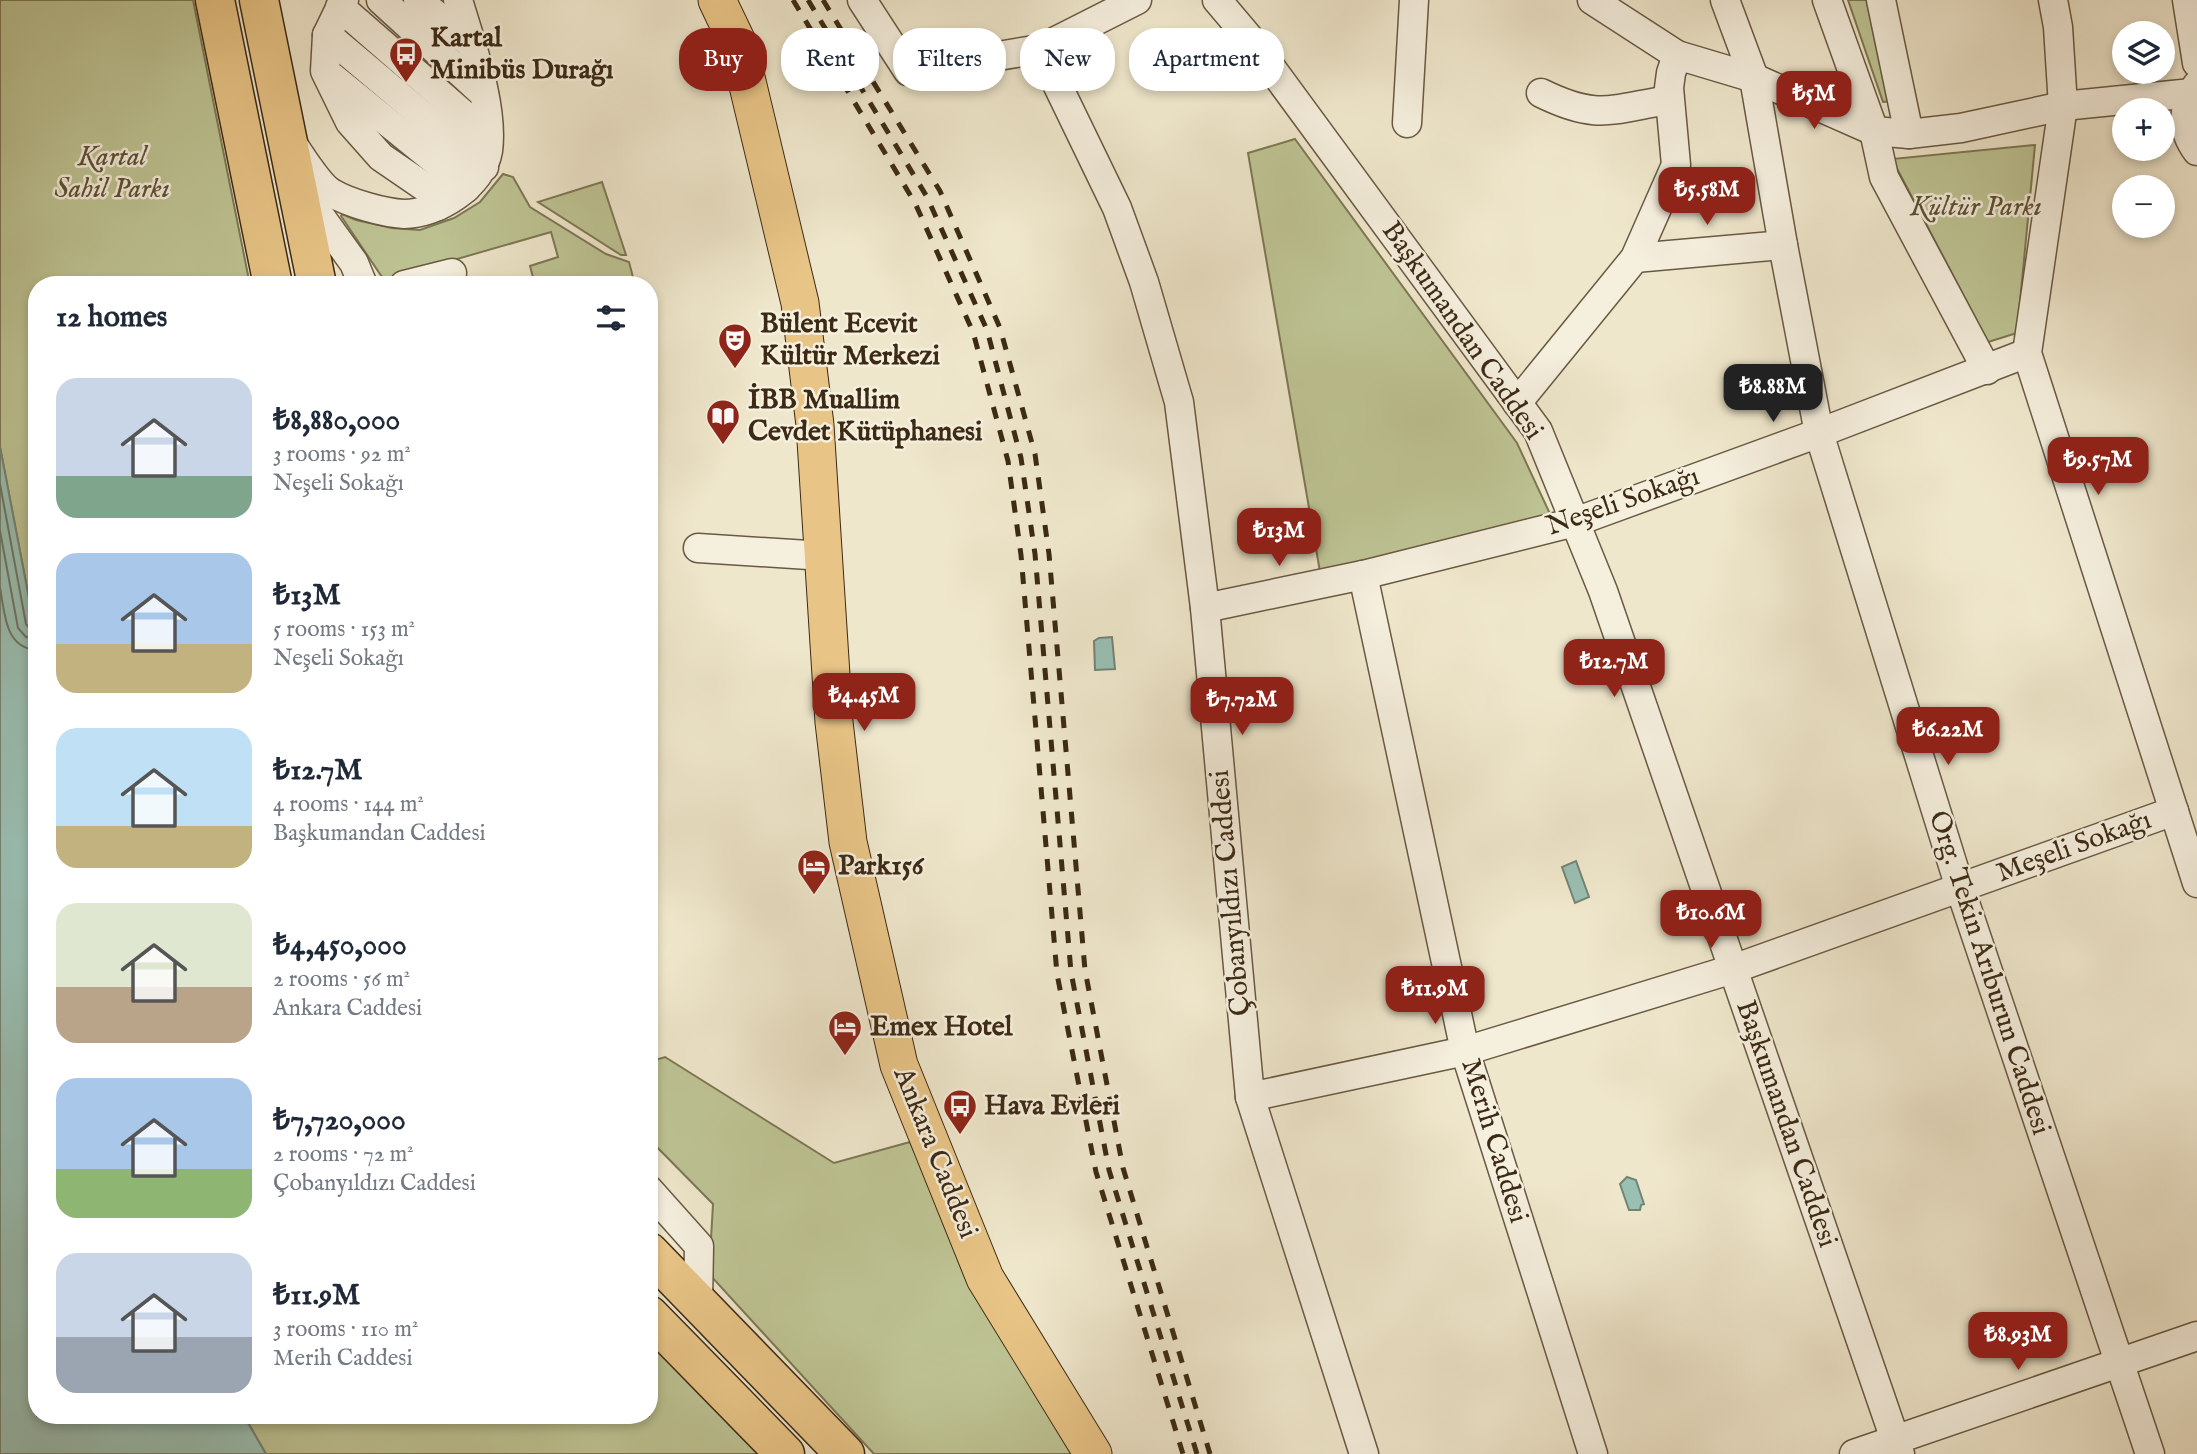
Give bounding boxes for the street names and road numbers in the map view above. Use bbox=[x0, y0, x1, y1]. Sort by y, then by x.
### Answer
street label: Başkumandan Caddesi bbox=[1373, 215, 1551, 447]
street label: Neşeli Sokağı bbox=[1542, 460, 1704, 544]
street label: Çobanyıldızı Caddesi bbox=[1203, 769, 1259, 1017]
street label: Meşeli Sokağı bbox=[1992, 803, 2156, 891]
street label: Org. Tekin Arıburun Caddesi bbox=[1920, 806, 2058, 1140]
street label: Başkumandan Caddesi bbox=[1727, 996, 1845, 1252]
street label: Merih Caddesi bbox=[1452, 1055, 1536, 1227]
street label: Ankara Caddesi bbox=[884, 1061, 985, 1244]

